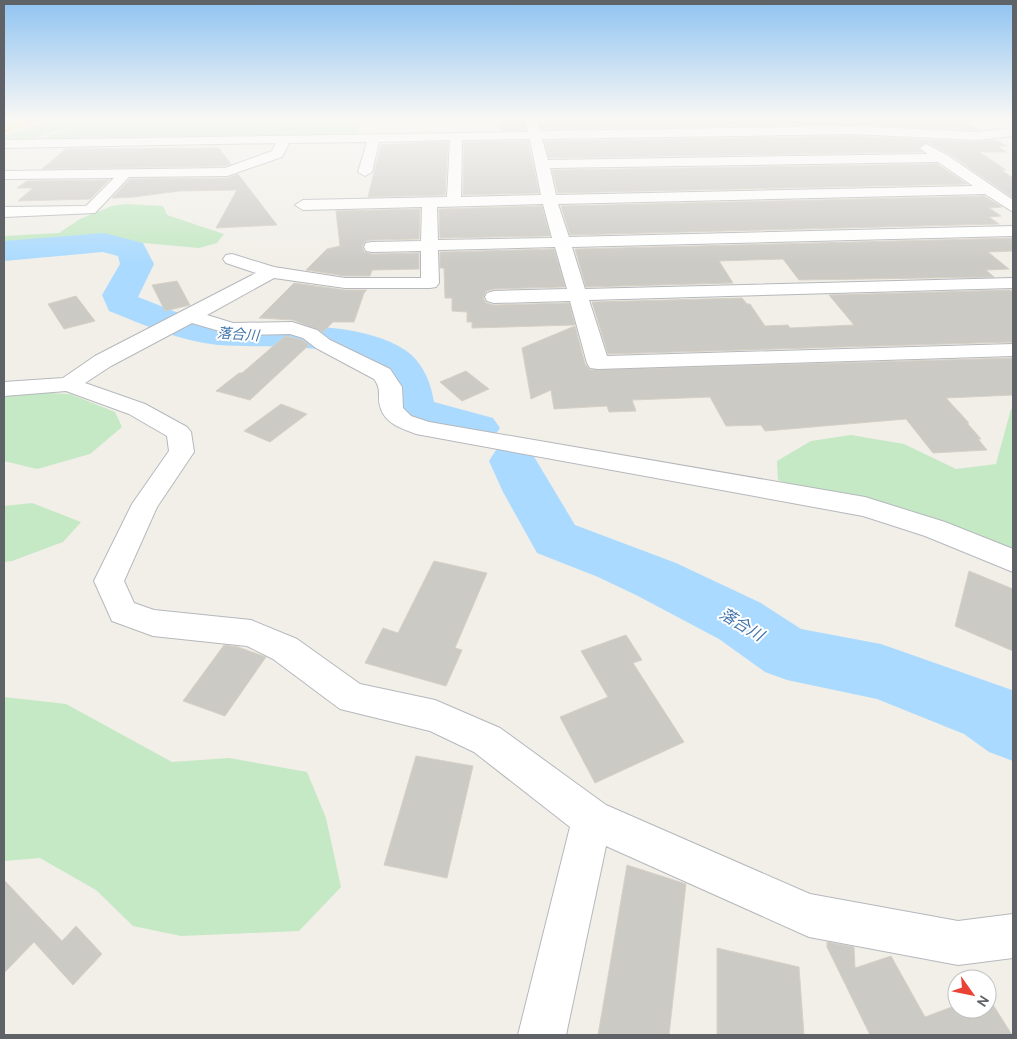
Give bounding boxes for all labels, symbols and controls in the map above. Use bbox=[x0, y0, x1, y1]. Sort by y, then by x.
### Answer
water label: 落合川 bbox=[216, 324, 262, 345]
water label: 落合川 bbox=[716, 604, 769, 646]
north arrow bbox=[947, 969, 997, 1019]
text: N bbox=[973, 992, 993, 1010]

